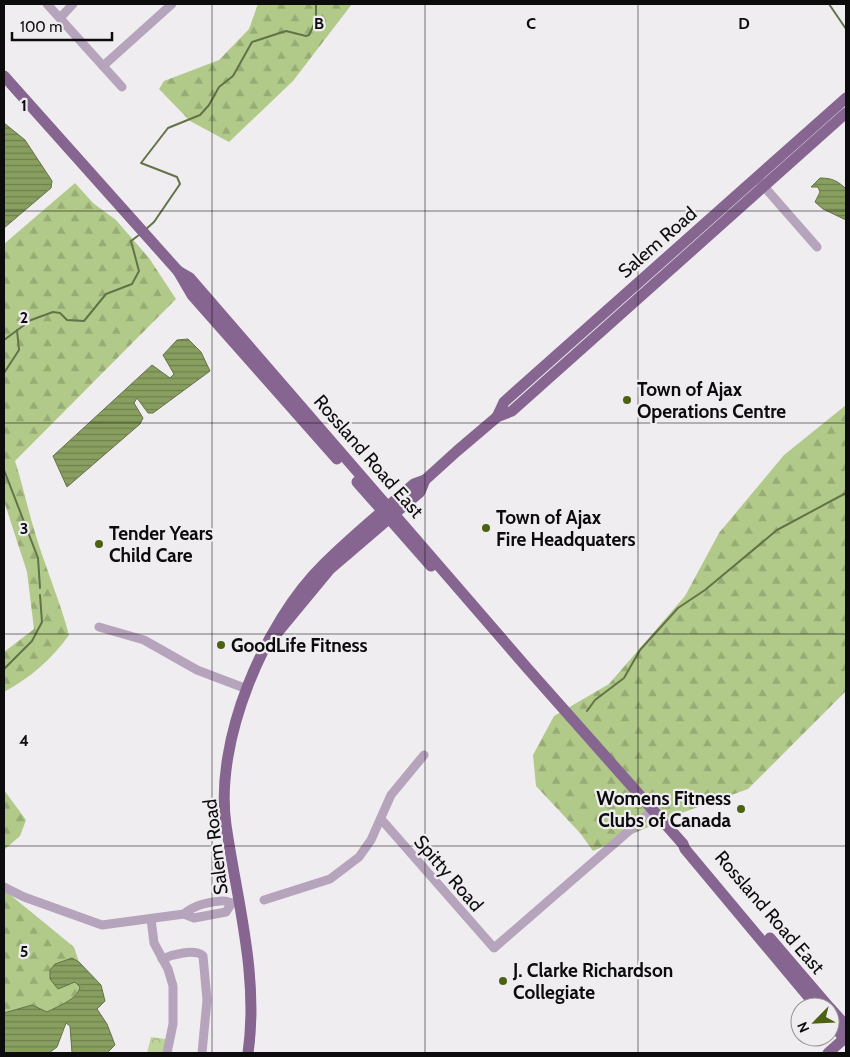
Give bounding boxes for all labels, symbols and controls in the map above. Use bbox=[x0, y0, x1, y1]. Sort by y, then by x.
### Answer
scale bar bbox=[12, 10, 112, 42]
text: B bbox=[314, 14, 324, 33]
text: C bbox=[526, 14, 536, 33]
text: D bbox=[738, 14, 750, 33]
text: 100 m bbox=[20, 18, 62, 36]
text: 1 bbox=[21, 96, 27, 115]
street label: Salem Road bbox=[613, 202, 701, 283]
text: 2 bbox=[20, 308, 28, 327]
place label: Town of Ajax Operations Centre bbox=[637, 378, 786, 423]
street label: Rossland Road East bbox=[309, 390, 429, 523]
marker: Town of Ajax Operations Centre bbox=[621, 394, 633, 406]
place label: Town of Ajax Fire Headquaters bbox=[496, 506, 636, 551]
text: 3 bbox=[20, 519, 28, 538]
place label: Tender Years Child Care bbox=[109, 522, 213, 567]
marker: Town of Ajax Fire Headquaters bbox=[480, 522, 492, 534]
marker: Tender Years Child Care bbox=[93, 538, 105, 550]
place label: GoodLife Fitness bbox=[231, 634, 368, 657]
marker: GoodLife Fitness bbox=[215, 639, 227, 651]
text: 4 bbox=[19, 731, 29, 750]
place label: Womens Fitness Clubs of Canada bbox=[596, 787, 732, 832]
street label: Salem Road bbox=[198, 798, 233, 896]
marker: Womens Fitness Clubs of Canada bbox=[735, 803, 747, 815]
street label: Spitty Road bbox=[409, 831, 488, 916]
street label: Rossland Road East bbox=[710, 846, 830, 979]
text: 5 bbox=[20, 942, 28, 961]
place label: J. Clarke Richardson Collegiate bbox=[512, 959, 673, 1004]
marker: J. Clarke Richardson Collegiate bbox=[497, 975, 509, 987]
north arrow bbox=[790, 997, 840, 1047]
text: N bbox=[793, 1019, 813, 1035]

